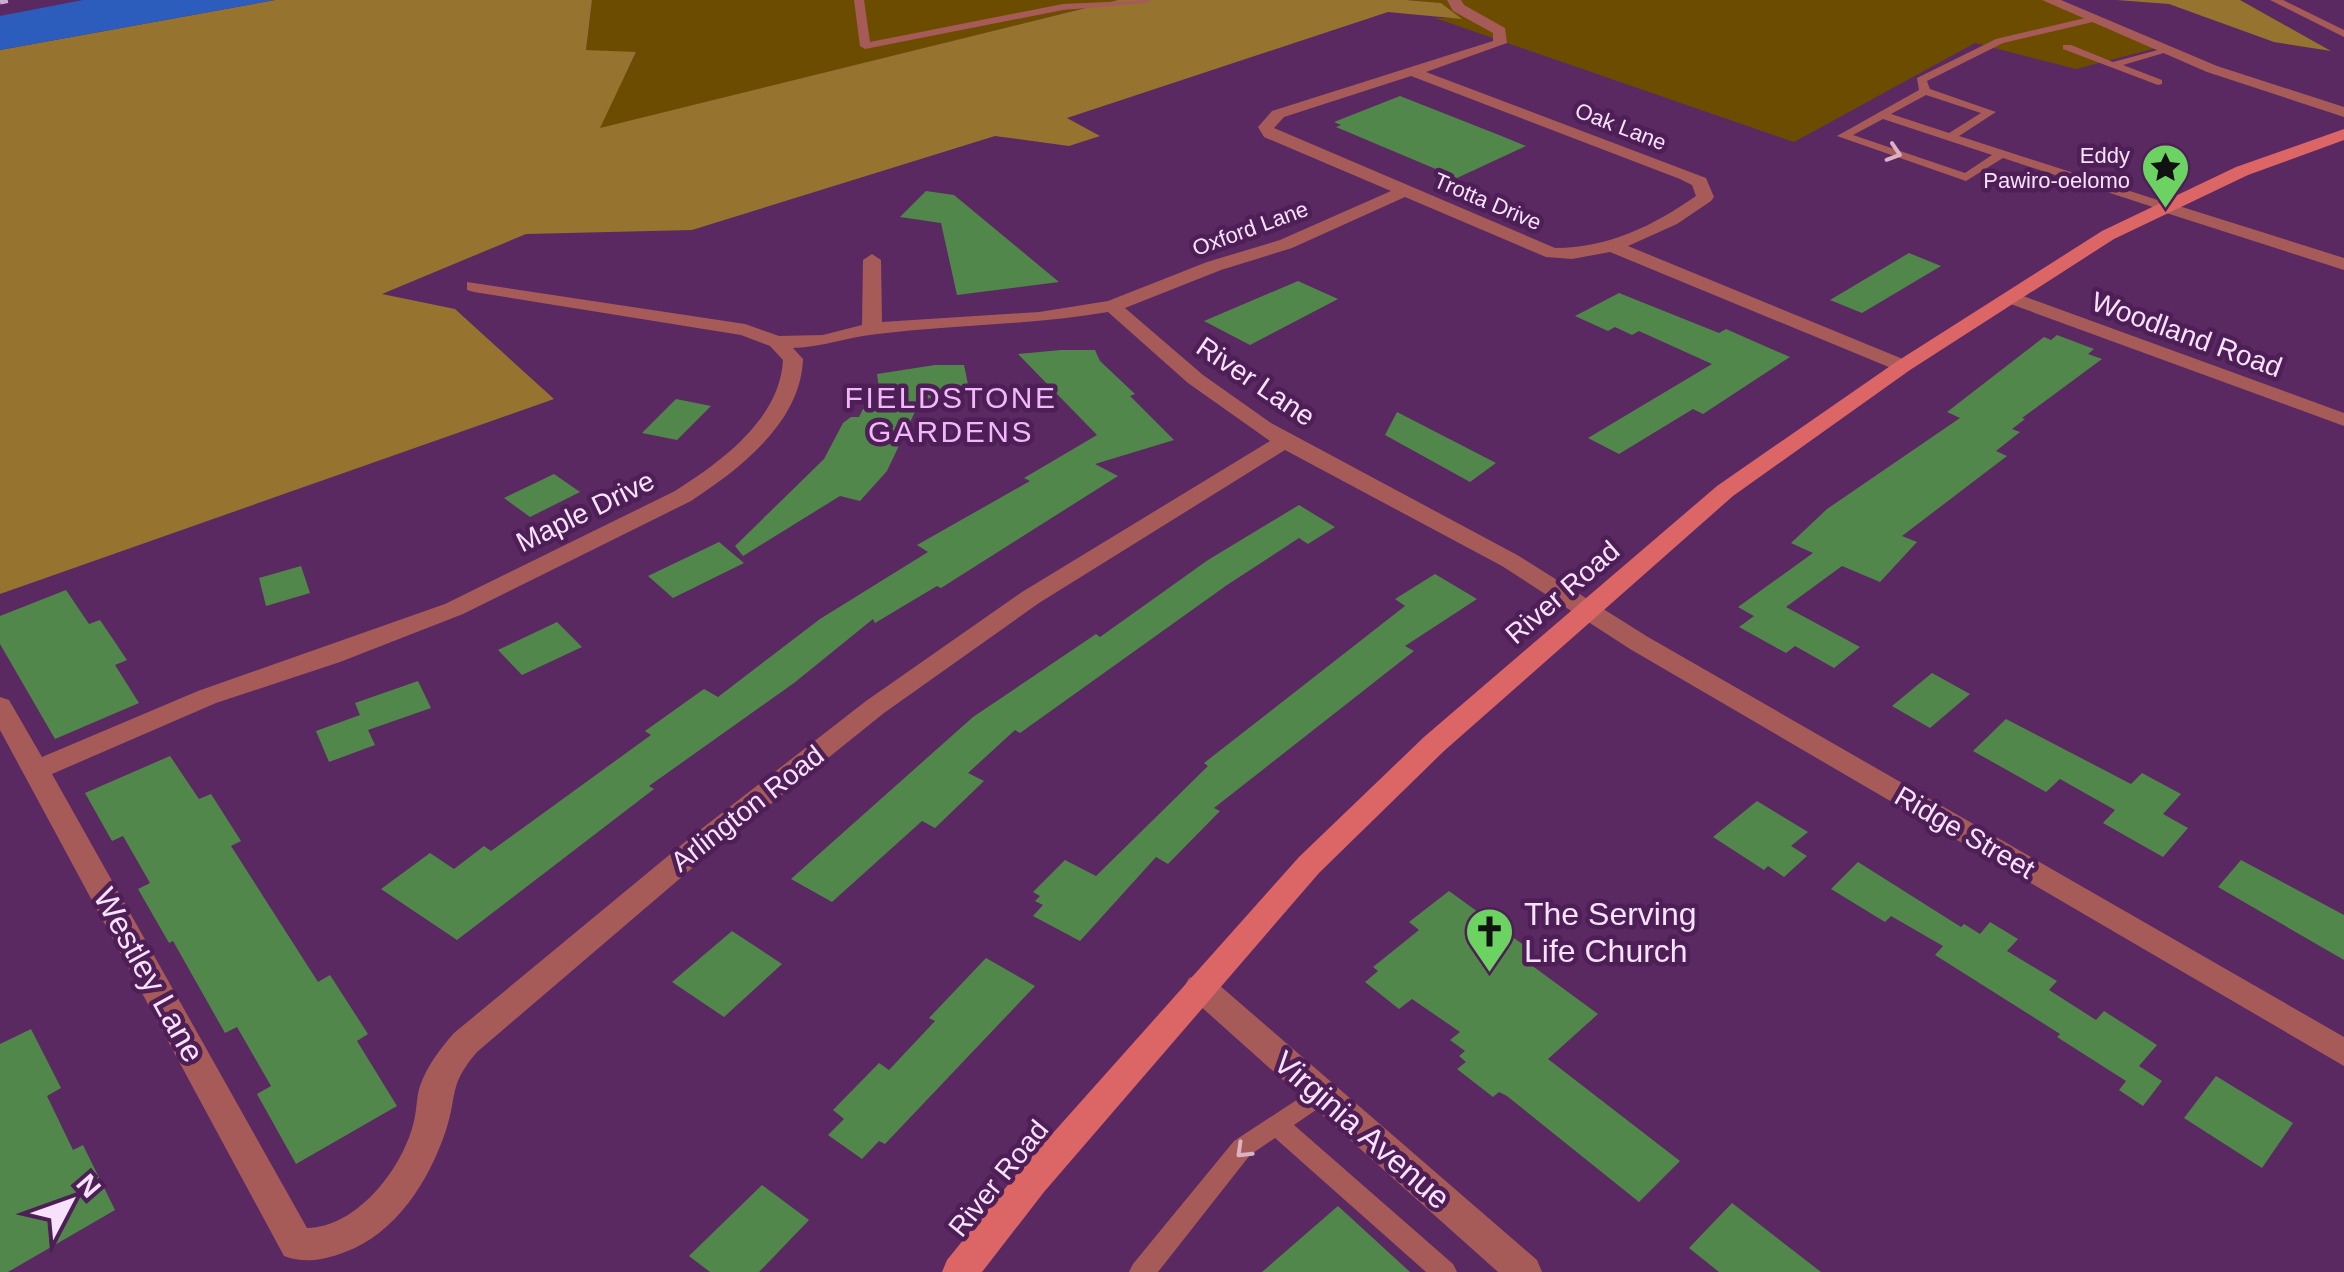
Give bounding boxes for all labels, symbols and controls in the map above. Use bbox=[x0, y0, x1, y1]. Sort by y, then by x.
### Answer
street label: Oak Lane bbox=[1572, 98, 1670, 155]
one-way arrow bbox=[1885, 142, 1902, 162]
place icon: Eddy Pawiro-oelomo bbox=[2139, 142, 2191, 210]
place label: Eddy Pawiro-oelomo bbox=[1983, 143, 2130, 193]
street label: Trotta Drive bbox=[1430, 168, 1545, 235]
street label: Oxford Lane bbox=[1189, 196, 1311, 261]
street label: Woodland Road bbox=[2087, 286, 2286, 383]
street label: River Lane bbox=[1191, 331, 1321, 432]
district label: FIELDSTONE GARDENS bbox=[845, 381, 1057, 448]
street label: Maple Drive bbox=[511, 465, 659, 558]
street label: River Road bbox=[1499, 535, 1625, 650]
street label: Arlington Road bbox=[665, 739, 830, 878]
street label: Ridge Street bbox=[1890, 780, 2040, 885]
street label: Westley Lane bbox=[86, 882, 212, 1068]
place label: The Serving Life Church bbox=[1524, 896, 1697, 969]
church icon: The Serving Life Church bbox=[1463, 906, 1515, 974]
street label: Virginia Avenue bbox=[1267, 1044, 1457, 1216]
street label: River Road bbox=[942, 1114, 1055, 1242]
one-way arrow bbox=[1236, 1139, 1254, 1157]
north arrow bbox=[20, 1152, 120, 1252]
text: N bbox=[70, 1168, 107, 1204]

